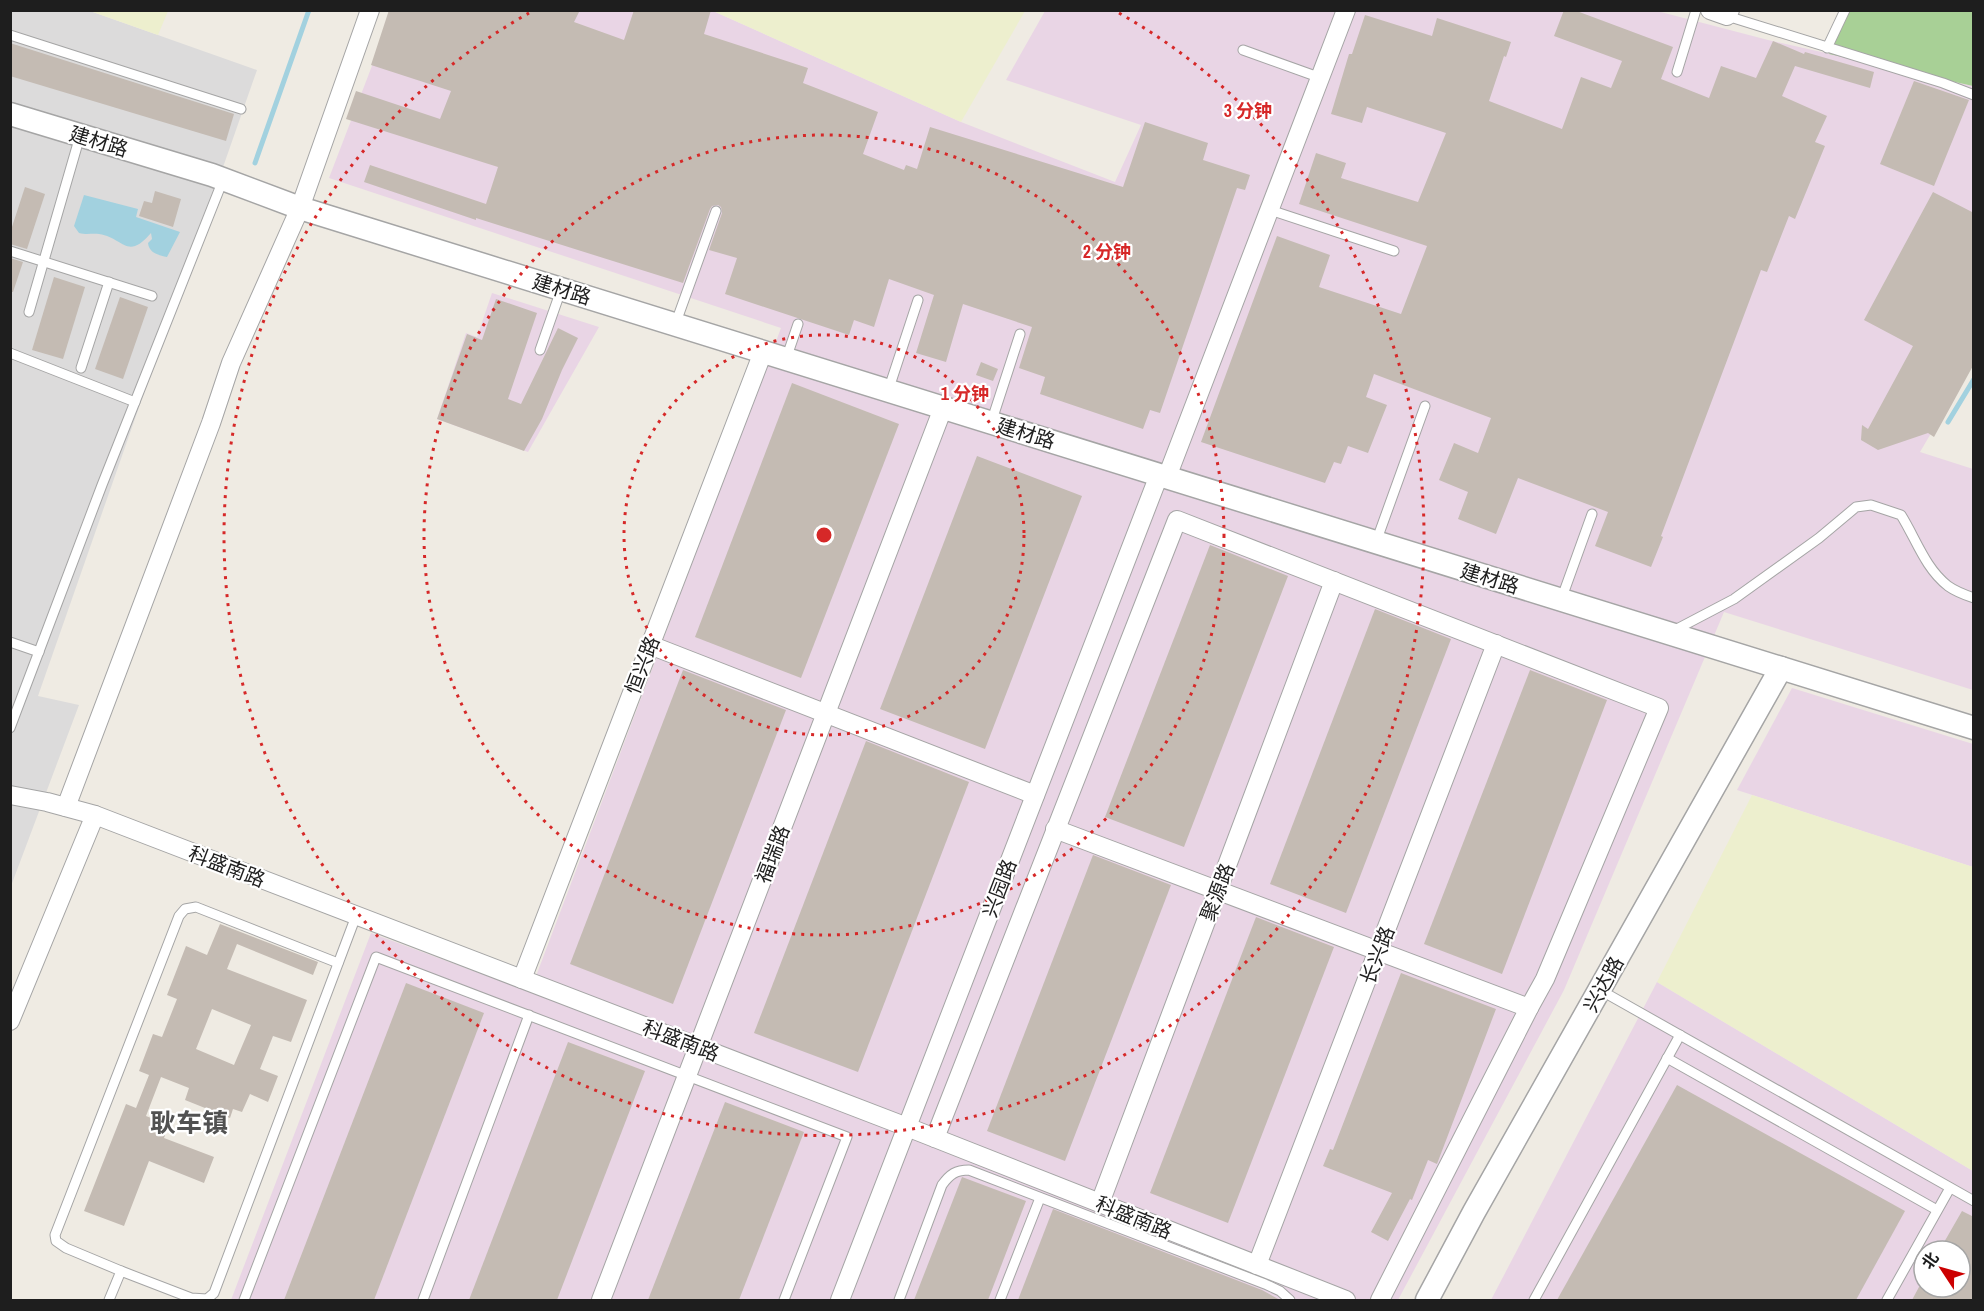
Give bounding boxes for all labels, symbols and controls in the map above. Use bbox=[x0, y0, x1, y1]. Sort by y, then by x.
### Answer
text: 3 分钟 bbox=[1224, 98, 1272, 123]
street label: 建材路 bbox=[66, 119, 132, 163]
text: 2 分钟 bbox=[1083, 239, 1131, 264]
street label: 建材路 bbox=[529, 267, 595, 311]
text: 1 分钟 bbox=[941, 381, 989, 406]
street label: 建材路 bbox=[993, 411, 1059, 455]
centre of rings bbox=[814, 525, 834, 545]
street label: 建材路 bbox=[1457, 556, 1523, 600]
street label: 恒兴路 bbox=[619, 632, 665, 698]
street label: 福瑞路 bbox=[749, 821, 795, 887]
street label: 科盛南路 bbox=[185, 839, 269, 893]
street label: 兴园路 bbox=[976, 855, 1022, 921]
street label: 聚源路 bbox=[1194, 859, 1240, 925]
street label: 长兴路 bbox=[1354, 922, 1400, 988]
street label: 兴达路 bbox=[1577, 951, 1629, 1017]
street label: 科盛南路 bbox=[639, 1013, 723, 1067]
district label: 耿车镇 bbox=[150, 1105, 228, 1140]
street label: 科盛南路 bbox=[1092, 1189, 1176, 1245]
north arrow bbox=[1912, 1239, 1972, 1299]
text: 北 bbox=[1916, 1247, 1943, 1273]

